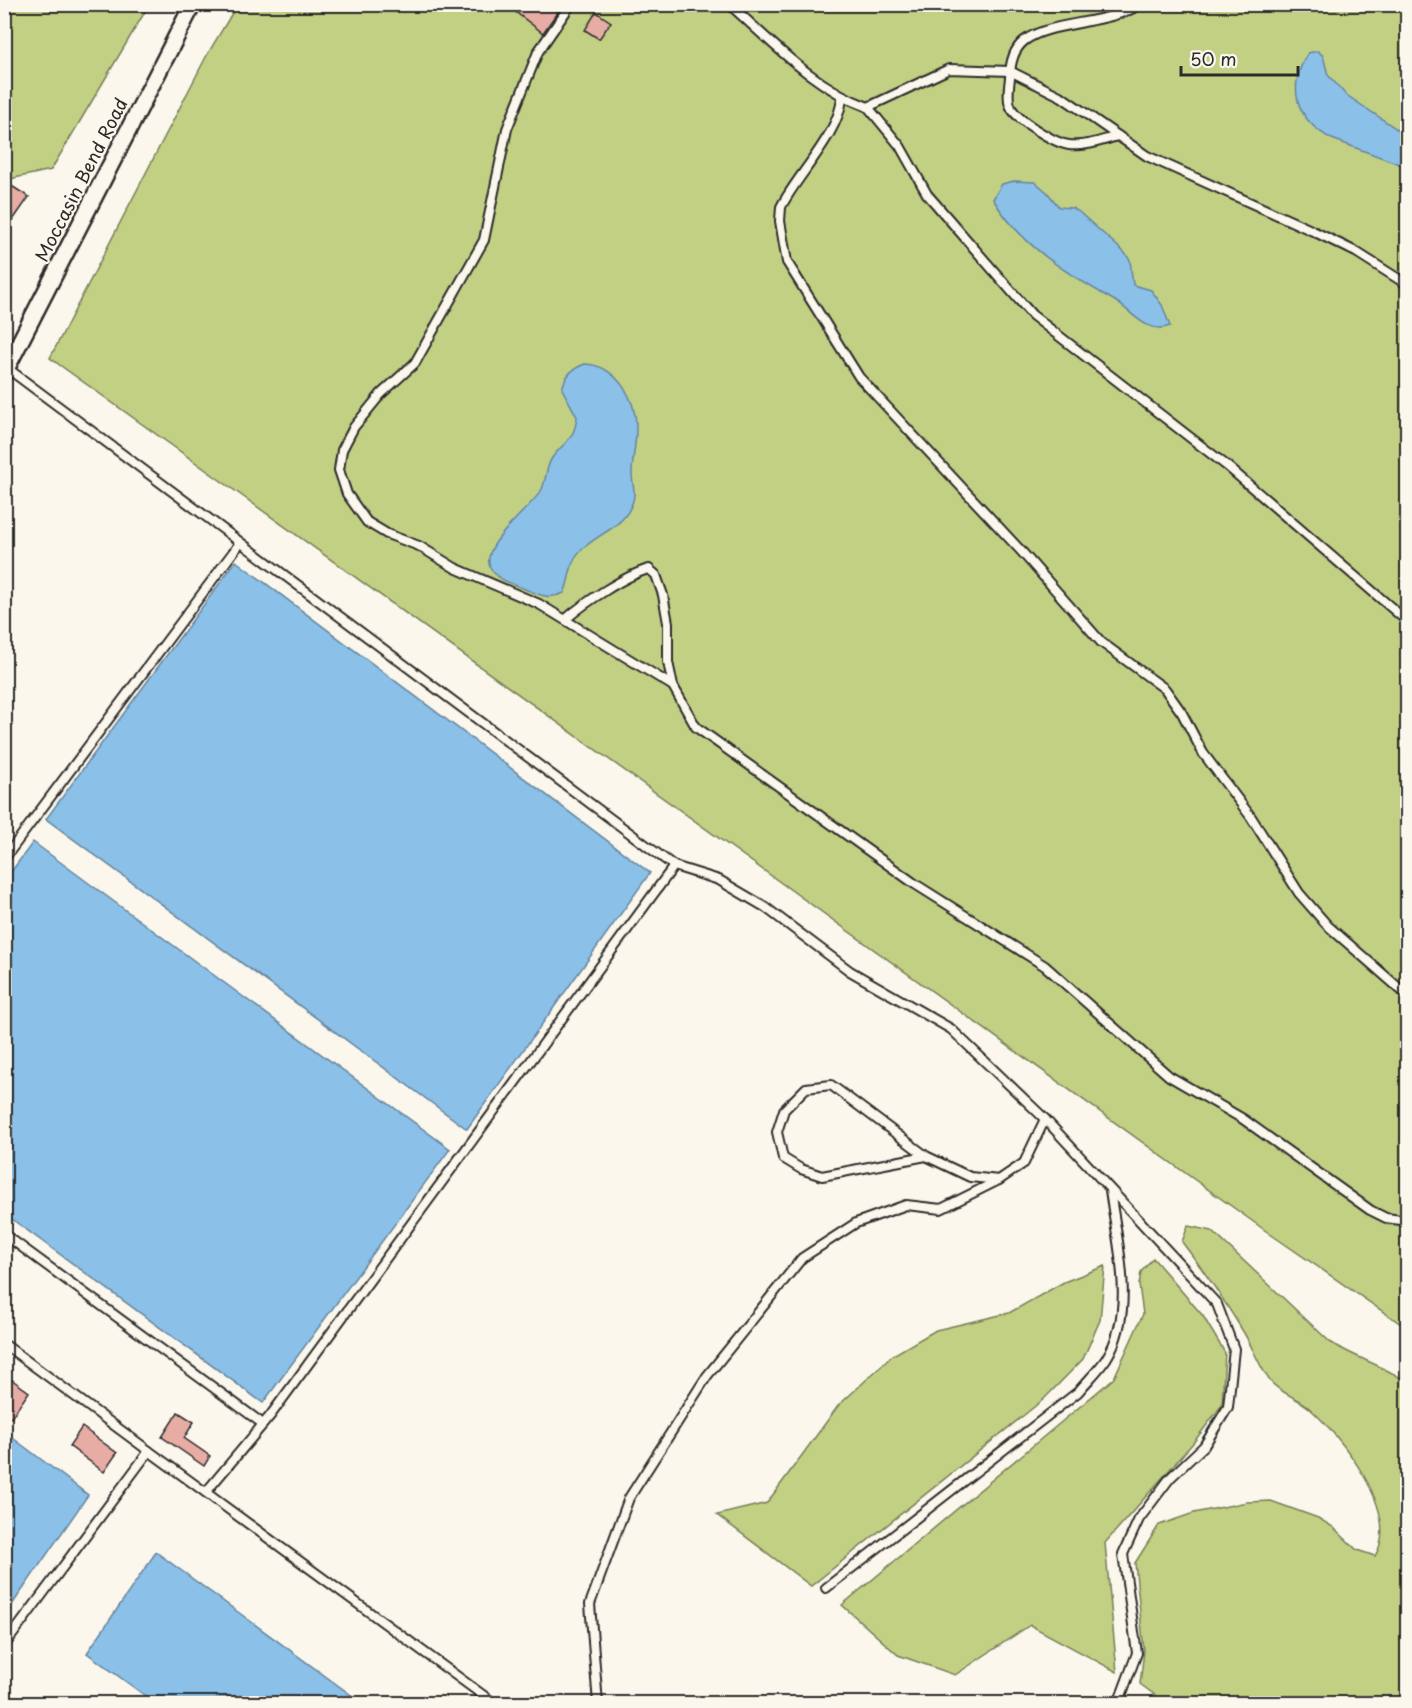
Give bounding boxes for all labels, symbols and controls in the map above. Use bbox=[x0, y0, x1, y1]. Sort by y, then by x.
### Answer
scale bar bbox=[1181, 39, 1298, 77]
text: 50 m bbox=[1190, 45, 1237, 72]
street label: Moccasin Bend Road bbox=[28, 93, 134, 266]

